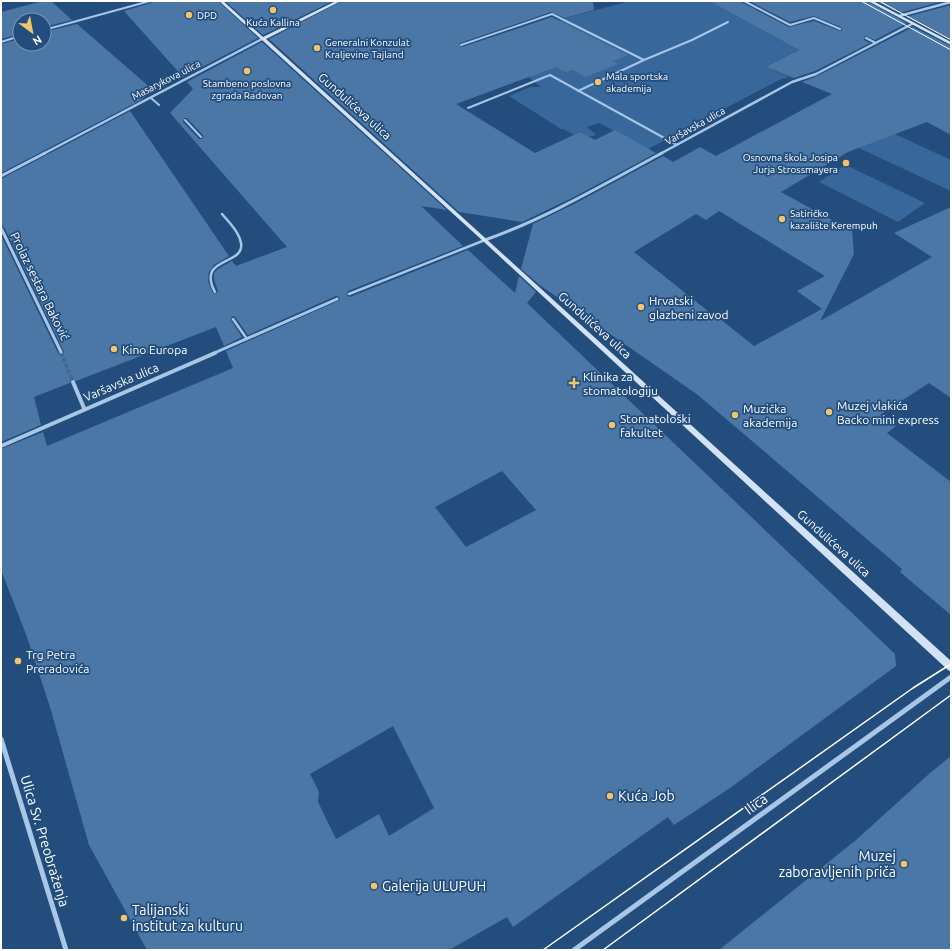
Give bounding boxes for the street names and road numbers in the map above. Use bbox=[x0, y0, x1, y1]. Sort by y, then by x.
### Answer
street label: Masarykova ulica bbox=[130, 58, 202, 102]
street label: Gundulićeva ulica bbox=[316, 70, 394, 142]
street label: Varšavska ulica bbox=[663, 105, 727, 147]
street label: Prolaz sestara Baković bbox=[8, 230, 72, 343]
street label: Gundulićeva ulica bbox=[556, 289, 634, 361]
street label: Varšavska ulica bbox=[82, 360, 160, 404]
street label: Gundulićeva ulica bbox=[795, 507, 873, 579]
street label: Ulica Sv. Preobraženja bbox=[17, 773, 73, 909]
street label: Ilica bbox=[741, 790, 771, 818]

